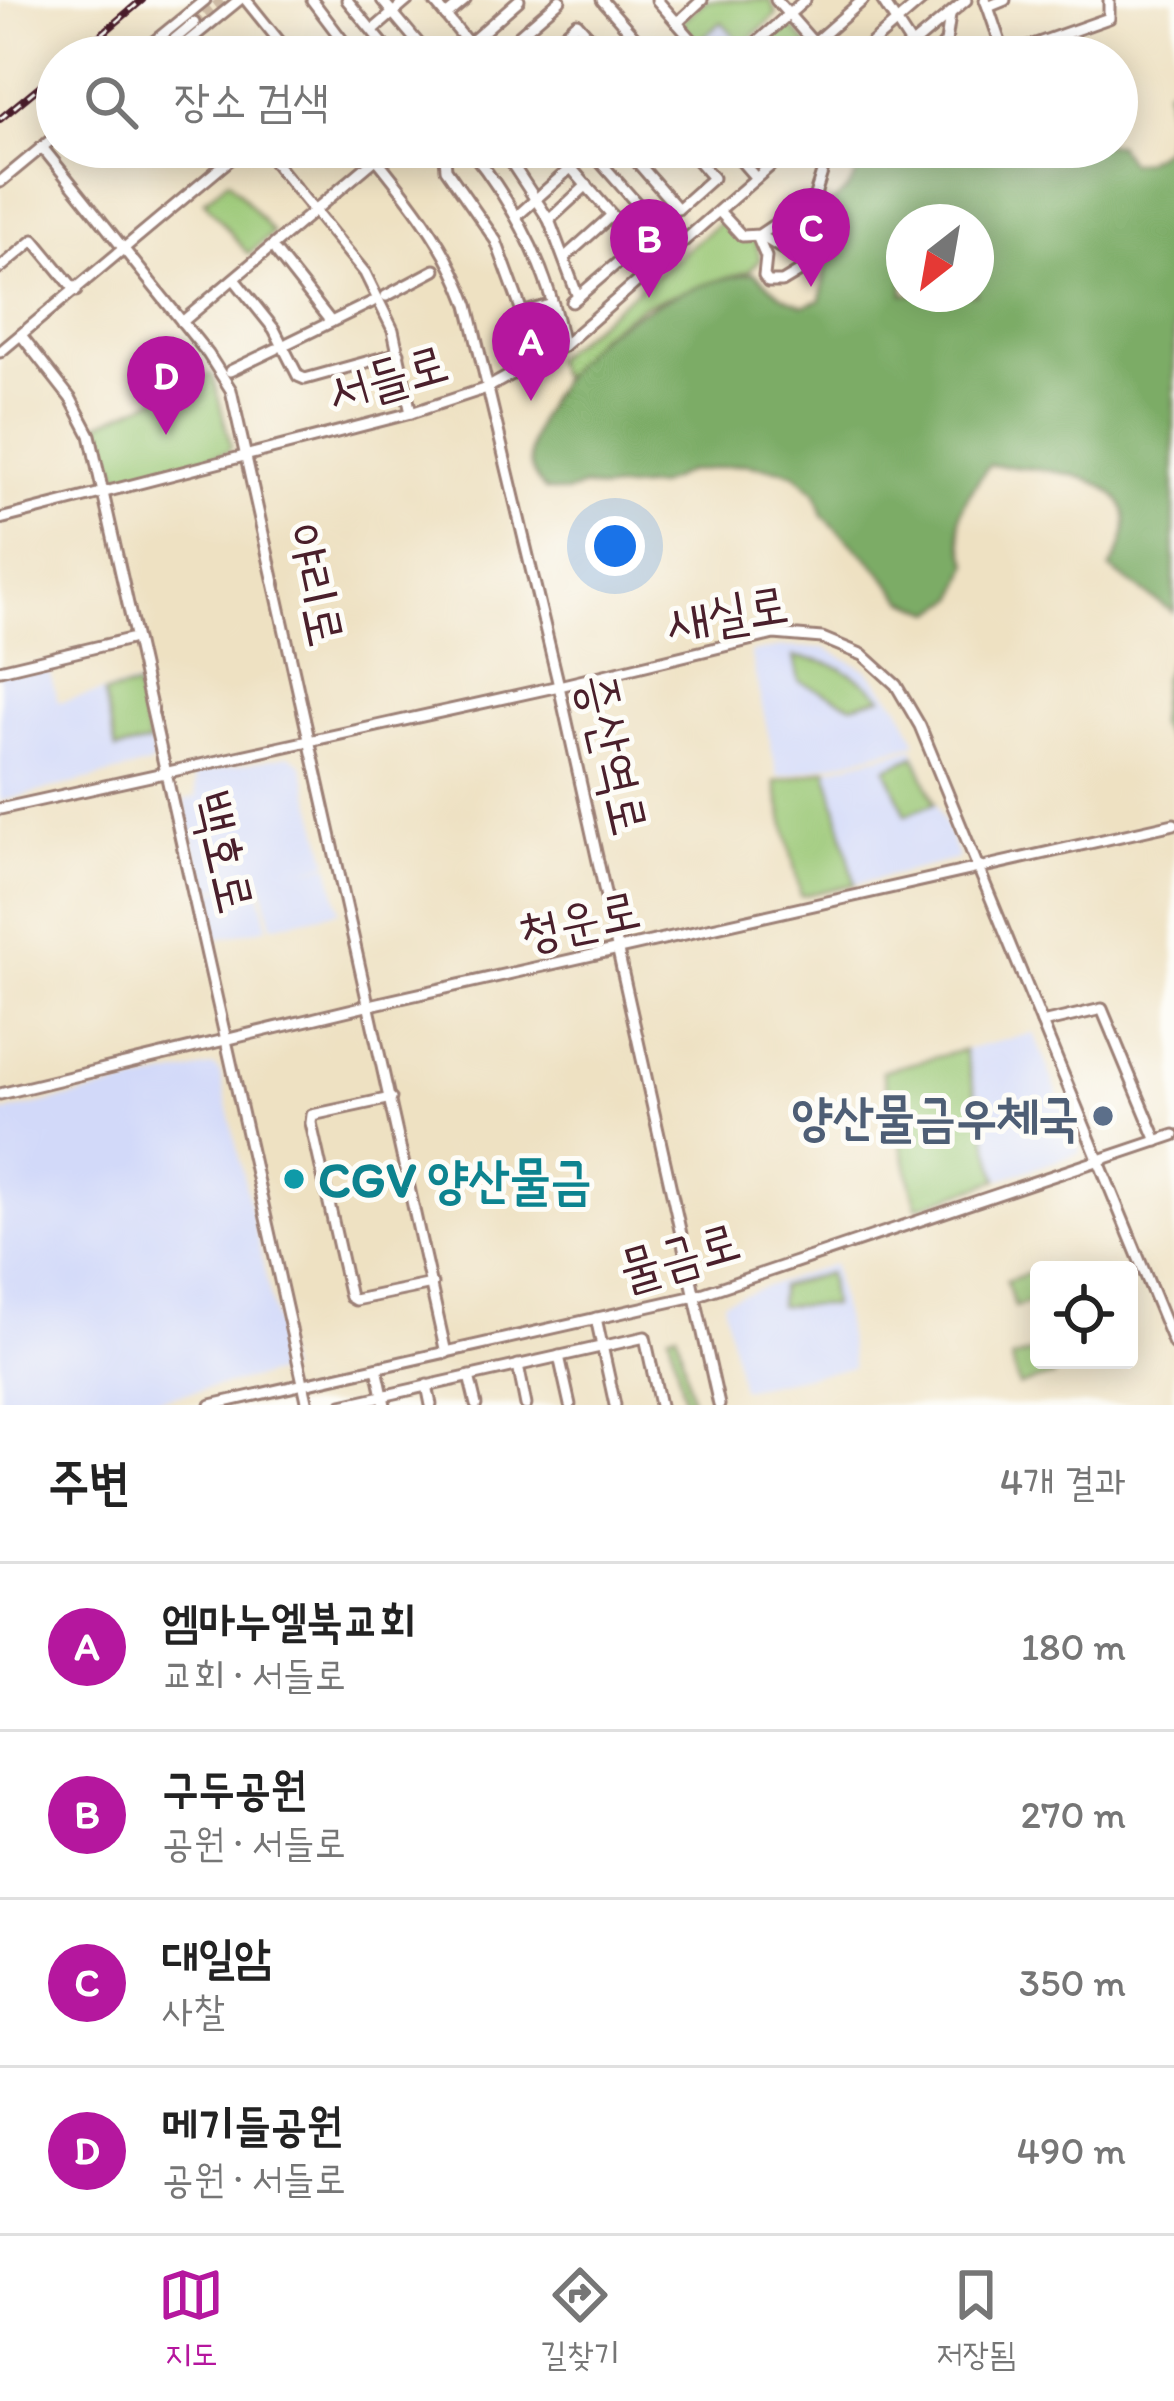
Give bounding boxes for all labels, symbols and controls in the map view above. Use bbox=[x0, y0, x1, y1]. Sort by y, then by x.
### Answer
search box bbox=[36, 36, 1138, 168]
icon: search bbox=[78, 69, 144, 135]
text: 장소 검색 bbox=[174, 73, 329, 127]
pin: C bbox=[772, 188, 850, 287]
pin: B bbox=[610, 199, 688, 298]
north arrow bbox=[886, 204, 994, 312]
pin: A bbox=[492, 302, 570, 401]
street label: 서들로 bbox=[320, 331, 455, 424]
pin: D bbox=[127, 336, 205, 435]
your location bbox=[585, 516, 645, 576]
street label: 야리로 bbox=[273, 519, 358, 652]
street label: 새실로 bbox=[662, 573, 793, 652]
street label: 증산역로 bbox=[565, 667, 662, 841]
street label: 백호로 bbox=[181, 785, 268, 919]
street label: 청운로 bbox=[513, 878, 646, 963]
place label: 양산물금우체국 bbox=[792, 1086, 1079, 1147]
marker: 양산물금우체국 bbox=[1090, 1103, 1116, 1129]
place label: CGV 양산물금 bbox=[318, 1149, 592, 1210]
marker: CGV 양산물금 bbox=[281, 1166, 307, 1192]
street label: 물금로 bbox=[612, 1209, 747, 1302]
map controls bbox=[1030, 1261, 1138, 1369]
button: locate bbox=[1030, 1261, 1138, 1369]
text: 주변 bbox=[48, 1451, 130, 1512]
text: 4개 결과 bbox=[1000, 1458, 1126, 1505]
text: 엠마누엘북교회 bbox=[162, 1593, 415, 1647]
text: A bbox=[75, 1623, 99, 1670]
text: 180 m bbox=[1021, 1623, 1126, 1670]
text: 교회 · 서들로 bbox=[162, 1651, 346, 1698]
text: 구두공원 bbox=[162, 1761, 307, 1815]
text: B bbox=[74, 1791, 100, 1838]
text: 270 m bbox=[1021, 1791, 1126, 1838]
text: 공원 · 서들로 bbox=[162, 1819, 346, 1866]
text: 대일암 bbox=[162, 1929, 271, 1983]
text: C bbox=[74, 1959, 100, 2006]
text: 350 m bbox=[1019, 1959, 1126, 2006]
text: 사찰 bbox=[162, 1987, 225, 2034]
text: 메기들공원 bbox=[162, 2097, 343, 2151]
text: D bbox=[74, 2127, 100, 2174]
text: 490 m bbox=[1017, 2127, 1126, 2174]
text: 공원 · 서들로 bbox=[162, 2155, 346, 2202]
tab: 지도 bbox=[158, 2262, 224, 2376]
tab: 길찾기 bbox=[540, 2262, 620, 2376]
tab: 저장됨 bbox=[936, 2262, 1016, 2376]

